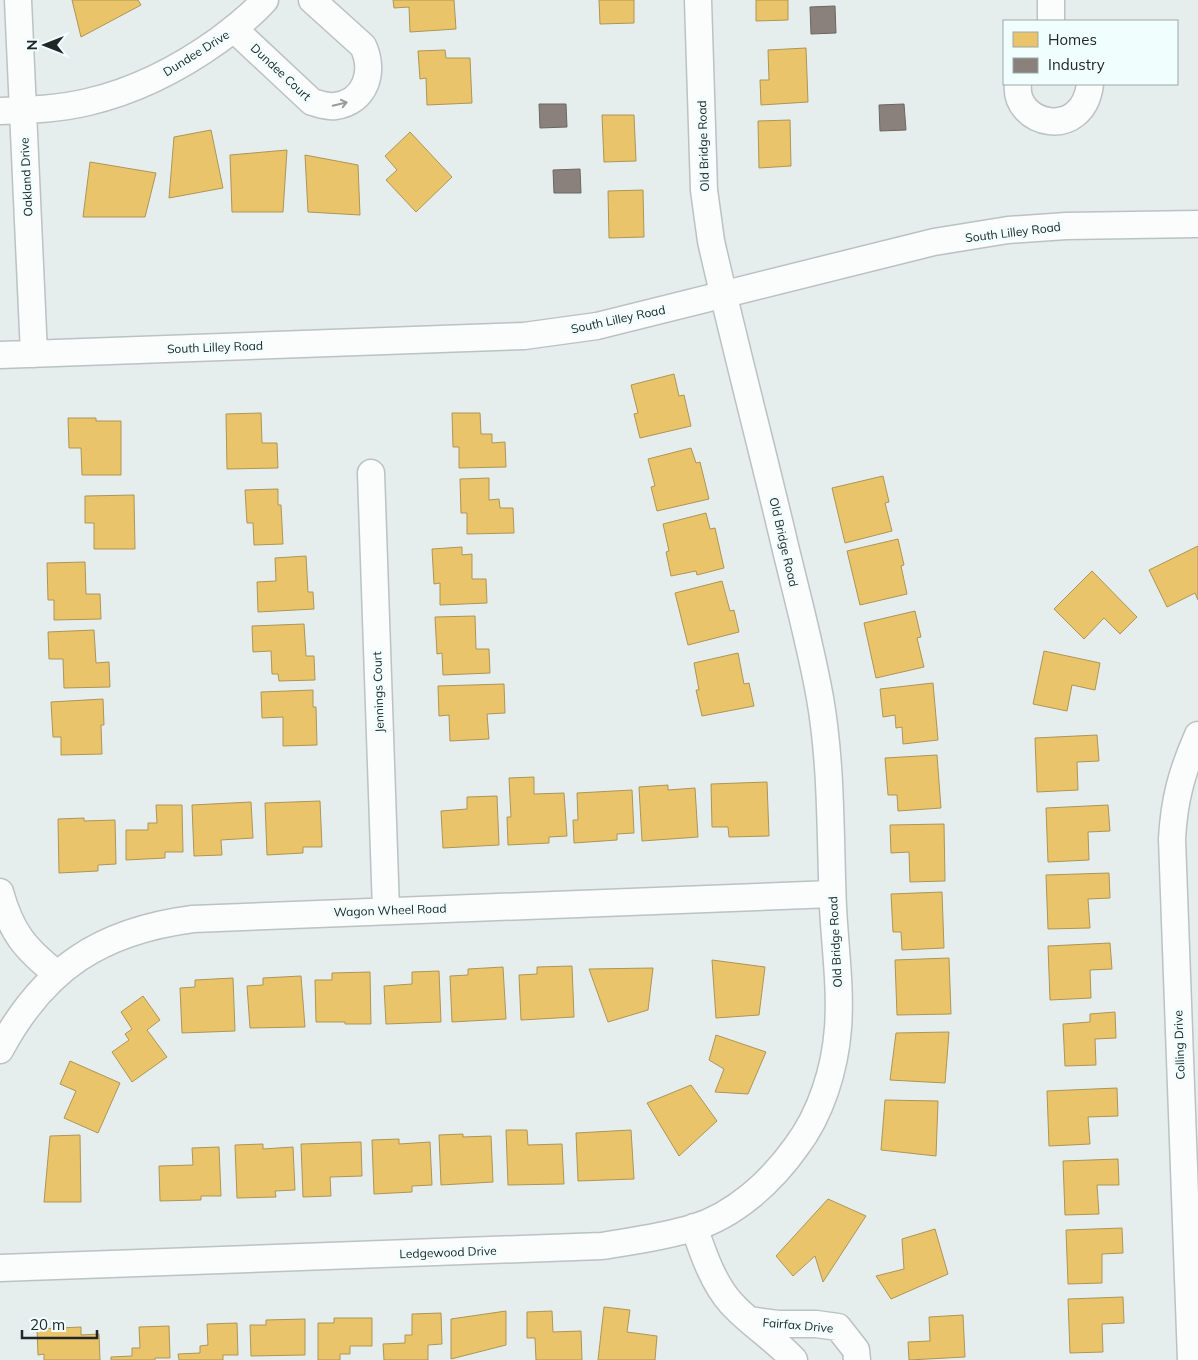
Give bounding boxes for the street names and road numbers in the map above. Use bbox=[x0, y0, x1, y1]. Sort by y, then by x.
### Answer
street label: Dundee Drive bbox=[160, 27, 232, 79]
street label: Dundee Court bbox=[248, 40, 314, 104]
street label: Old Bridge Road bbox=[694, 100, 712, 192]
street label: Oakland Drive bbox=[16, 137, 36, 217]
street label: South Lilley Road bbox=[964, 219, 1062, 245]
street label: South Lilley Road bbox=[569, 302, 667, 336]
street label: South Lilley Road bbox=[167, 338, 263, 356]
street label: Old Bridge Road bbox=[766, 496, 802, 588]
street label: Jennings Court bbox=[369, 651, 387, 733]
street label: Old Bridge Road bbox=[825, 896, 845, 988]
street label: Wagon Wheel Road bbox=[333, 901, 447, 919]
street label: Colling Drive bbox=[1170, 1010, 1188, 1080]
street label: Ledgewood Drive bbox=[399, 1243, 497, 1261]
street label: Fairfax Drive bbox=[762, 1314, 834, 1336]

